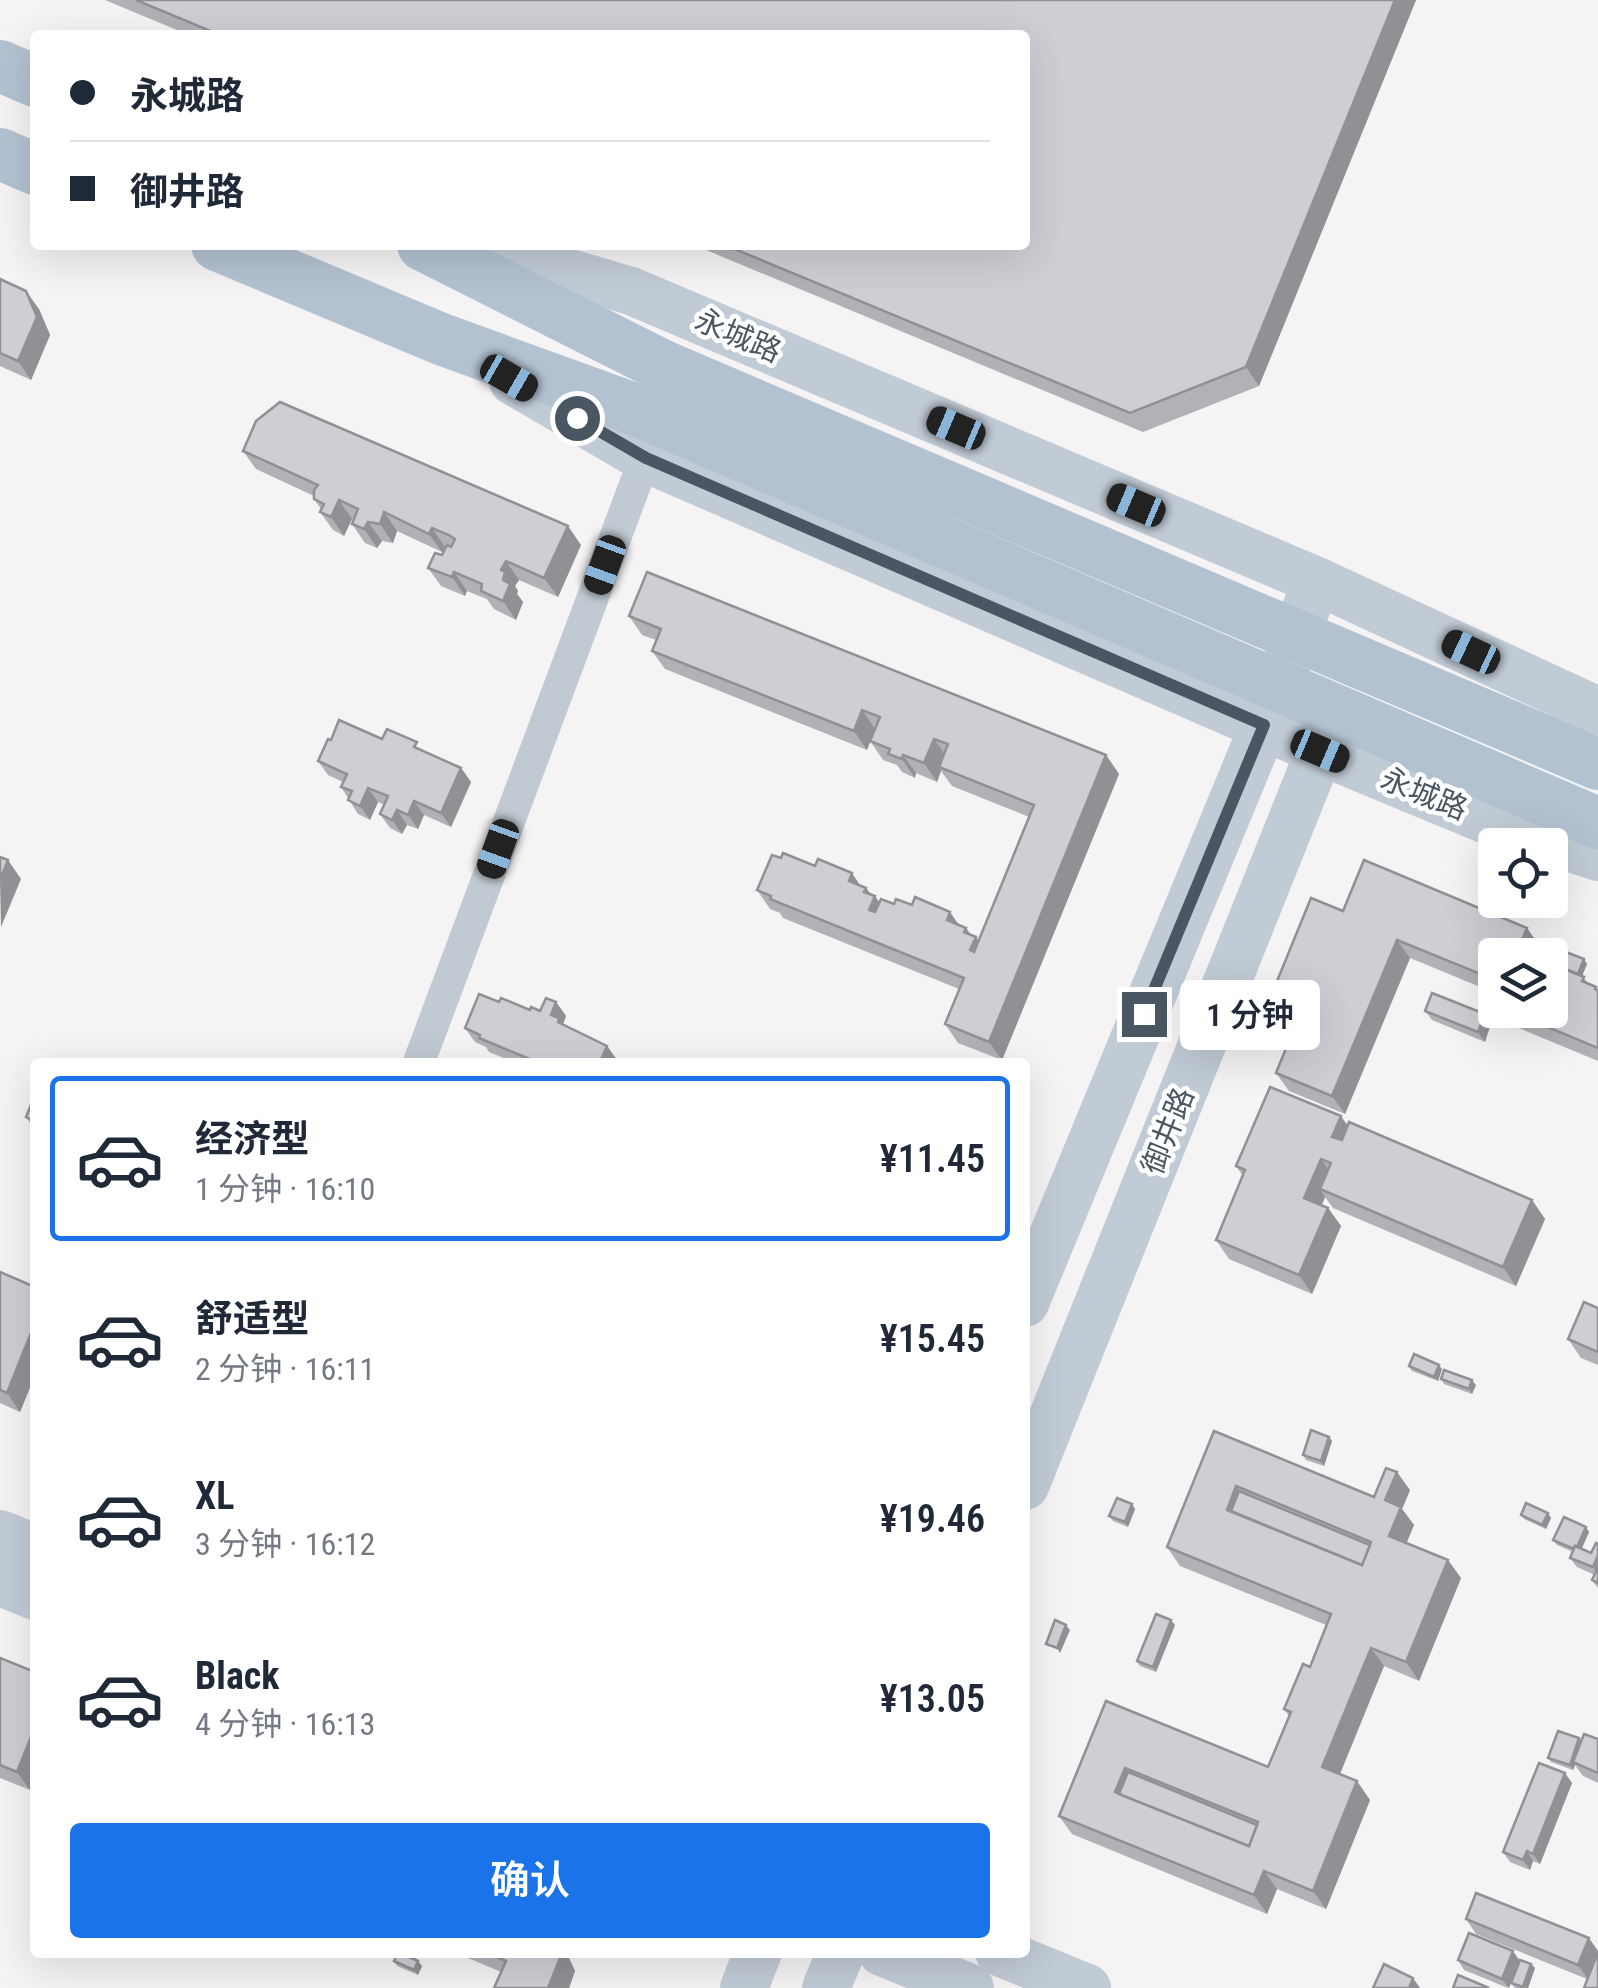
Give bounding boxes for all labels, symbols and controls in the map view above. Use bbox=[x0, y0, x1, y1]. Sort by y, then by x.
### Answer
text: 永城路 bbox=[130, 74, 244, 118]
text: 御井路 bbox=[130, 170, 244, 214]
street label: 永城路 bbox=[690, 302, 786, 369]
car bbox=[476, 350, 542, 406]
route start bbox=[555, 396, 600, 441]
car bbox=[923, 402, 989, 454]
car bbox=[1103, 479, 1169, 531]
car bbox=[581, 532, 629, 598]
car bbox=[1437, 626, 1505, 678]
car bbox=[1287, 725, 1353, 777]
street label: 永城路 bbox=[1376, 760, 1472, 827]
car bbox=[474, 816, 522, 882]
map controls bbox=[1478, 828, 1568, 1028]
button: locate bbox=[1478, 828, 1568, 918]
button: layers bbox=[1478, 938, 1568, 1028]
callout: 1 分钟 bbox=[1179, 979, 1319, 1049]
route end bbox=[1122, 992, 1167, 1037]
text: 1 分钟 bbox=[1206, 996, 1294, 1034]
street label: 御井路 bbox=[1134, 1083, 1201, 1179]
icon: car bbox=[75, 1114, 165, 1204]
text: 经济型 bbox=[195, 1117, 309, 1161]
text: ¥11.45 bbox=[880, 1137, 985, 1181]
text: 1 分钟 · 16:10 bbox=[195, 1170, 375, 1208]
icon: car bbox=[75, 1294, 165, 1384]
text: 舒适型 bbox=[195, 1297, 309, 1341]
text: ¥15.45 bbox=[880, 1317, 985, 1361]
text: 2 分钟 · 16:11 bbox=[195, 1350, 375, 1388]
icon: car bbox=[75, 1474, 165, 1564]
text: XL bbox=[195, 1474, 234, 1518]
text: ¥19.46 bbox=[880, 1497, 985, 1541]
text: 3 分钟 · 16:12 bbox=[195, 1525, 375, 1563]
icon: car bbox=[75, 1654, 165, 1744]
text: Black bbox=[195, 1654, 279, 1698]
text: ¥13.05 bbox=[880, 1677, 985, 1721]
text: 4 分钟 · 16:13 bbox=[195, 1705, 375, 1743]
button: 确认 bbox=[70, 1823, 990, 1938]

